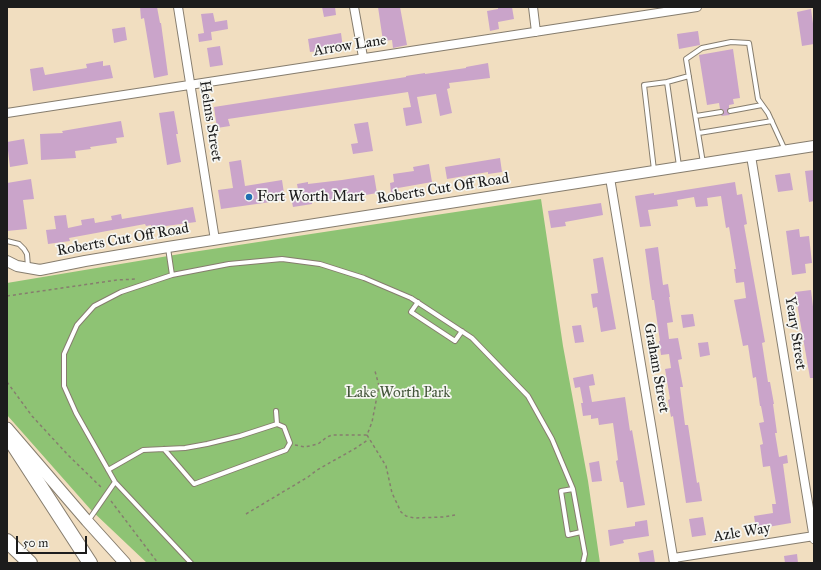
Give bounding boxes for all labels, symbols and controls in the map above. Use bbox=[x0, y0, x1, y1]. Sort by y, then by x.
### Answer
street label: Arrow Lane bbox=[312, 31, 388, 61]
street label: Helms Street bbox=[195, 79, 225, 163]
street label: Roberts Cut Off Road bbox=[376, 170, 510, 208]
place label: Fort Worth Mart bbox=[257, 188, 365, 206]
marker: Fort Worth Mart bbox=[244, 192, 254, 202]
street label: Roberts Cut Off Road bbox=[56, 220, 190, 260]
street label: Yeary Street bbox=[780, 295, 810, 371]
street label: Graham Street bbox=[639, 322, 673, 414]
park label: Lake Worth Park bbox=[346, 384, 450, 402]
street label: Azle Way bbox=[712, 520, 772, 546]
scale bar bbox=[18, 528, 89, 554]
text: 50 m bbox=[23, 536, 48, 550]

